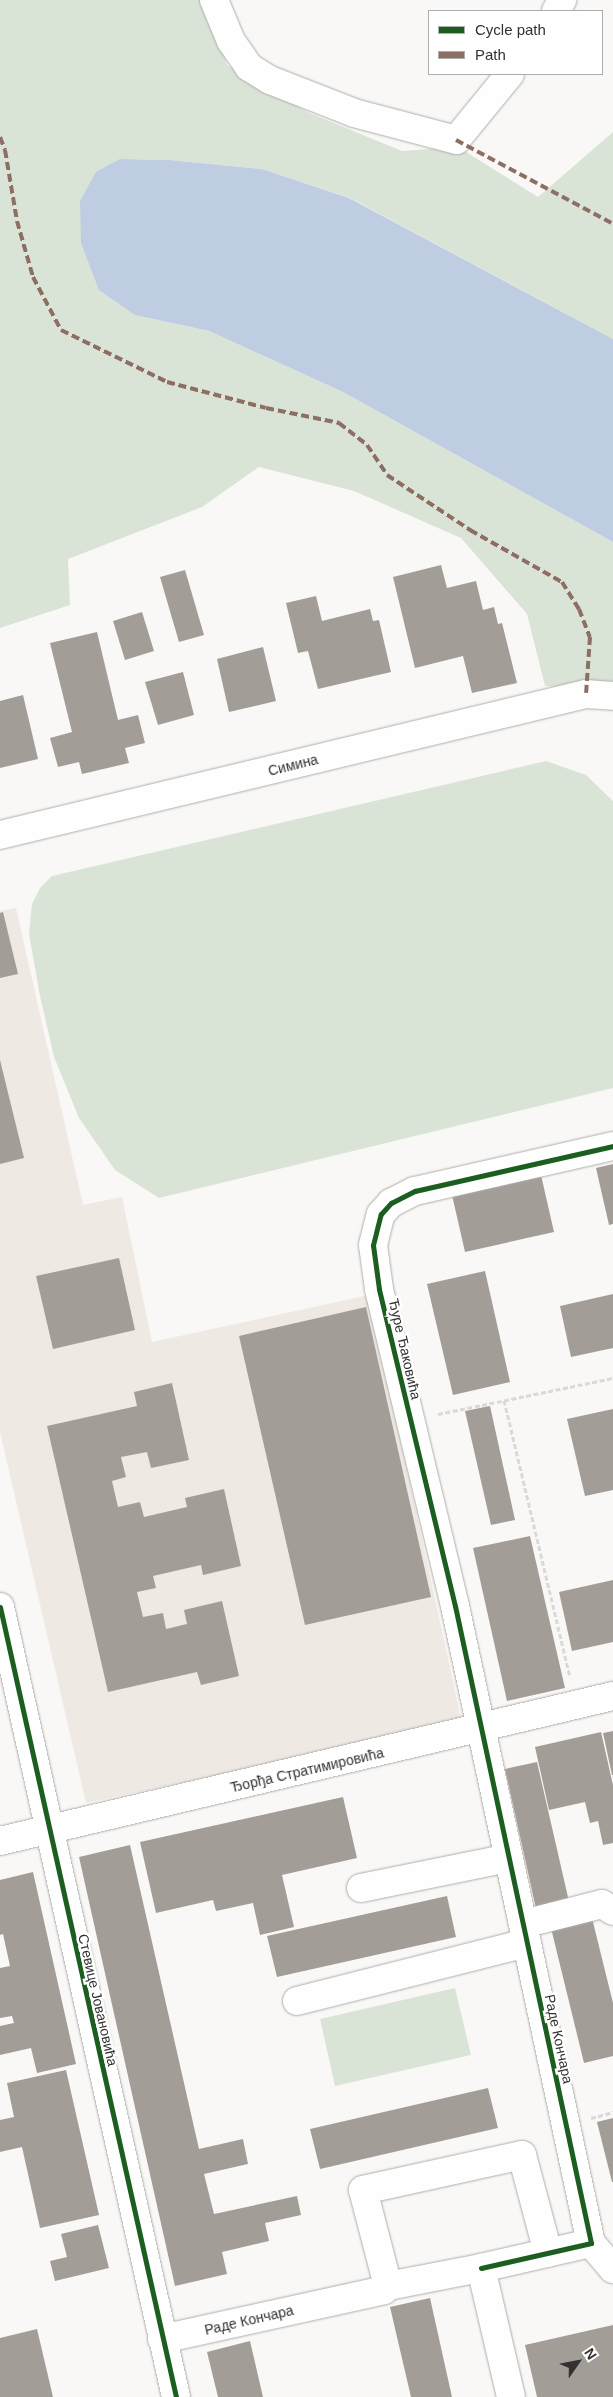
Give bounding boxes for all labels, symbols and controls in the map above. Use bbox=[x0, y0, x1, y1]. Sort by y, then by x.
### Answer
legend bbox=[428, 10, 603, 75]
text: Cycle path bbox=[475, 21, 546, 38]
text: Path bbox=[475, 46, 506, 63]
street label: Симина bbox=[266, 751, 320, 779]
street label: Ђуре Ђаковића bbox=[385, 1297, 425, 1401]
street label: Ђорђа Стратимировића bbox=[229, 1744, 385, 1796]
street label: Стевице Јовановића bbox=[75, 1932, 121, 2068]
street label: Раде Кончара bbox=[541, 1993, 577, 2085]
street label: Раде Кончара bbox=[203, 2302, 295, 2338]
north arrow bbox=[553, 2337, 603, 2387]
text: N bbox=[581, 2345, 600, 2362]

